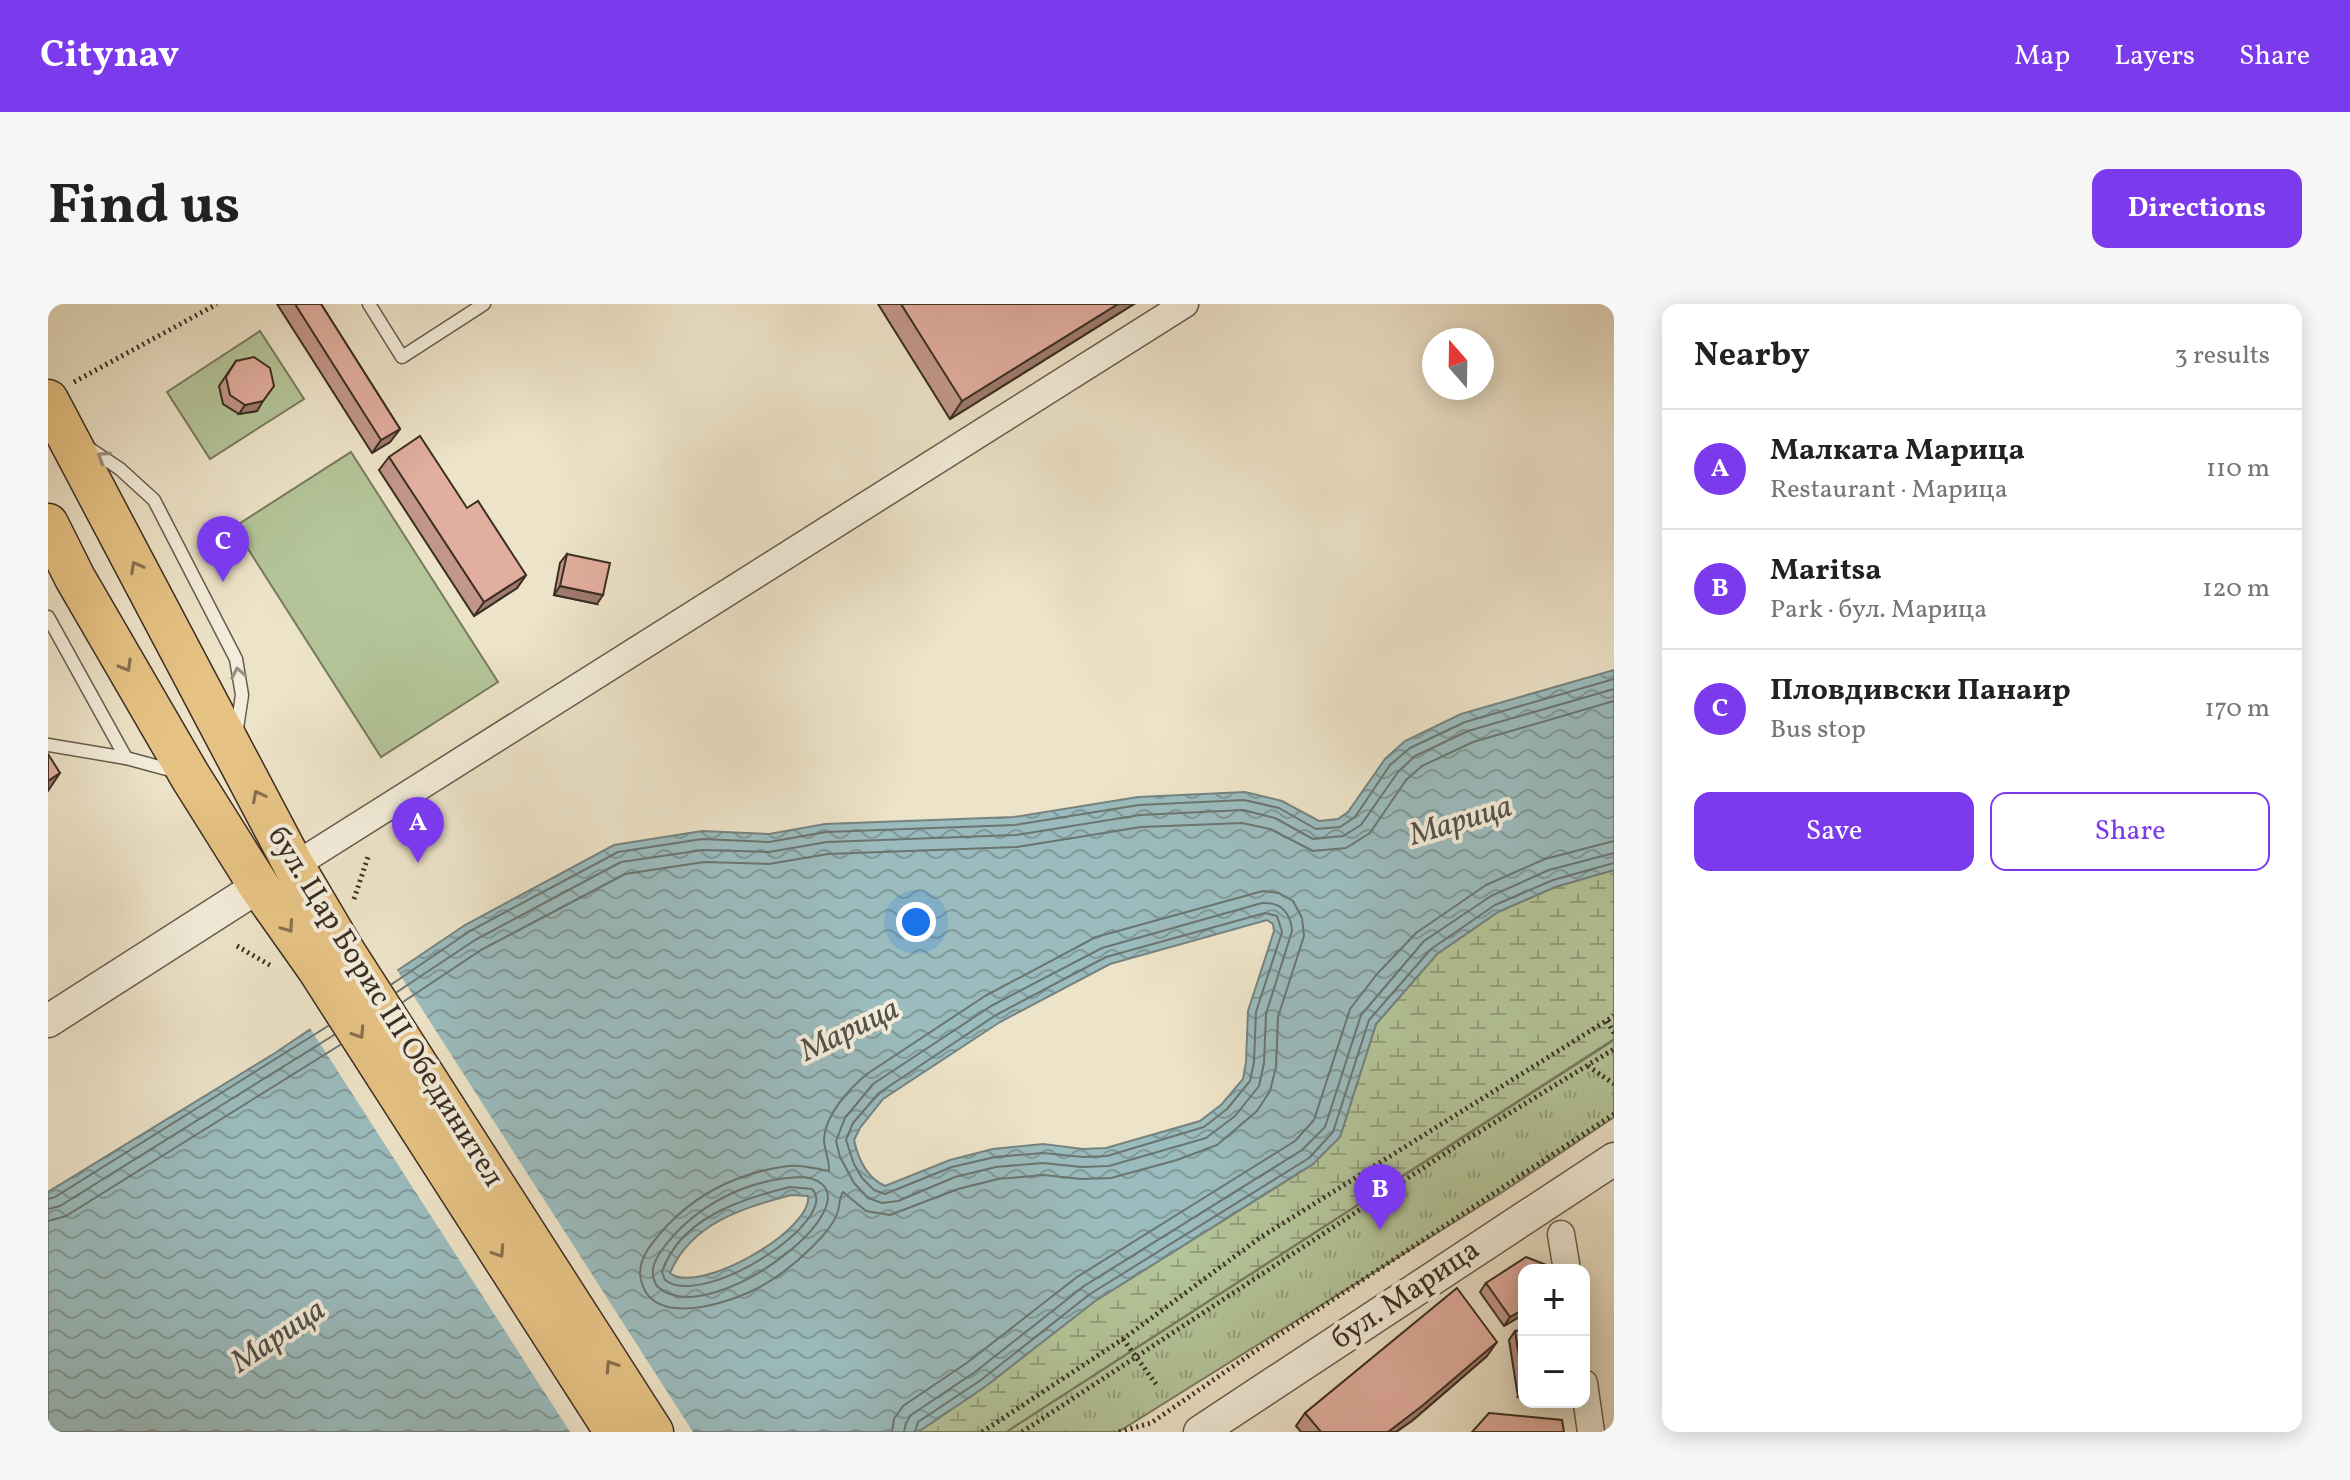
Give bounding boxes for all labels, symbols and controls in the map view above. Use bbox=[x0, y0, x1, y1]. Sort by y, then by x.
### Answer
text: Citynav bbox=[40, 30, 179, 83]
text: Map bbox=[2014, 37, 2070, 76]
text: Layers bbox=[2114, 37, 2195, 76]
text: Share bbox=[2239, 37, 2310, 76]
text: Find us bbox=[48, 169, 240, 247]
button: Directions bbox=[2092, 169, 2302, 248]
north arrow bbox=[1422, 328, 1494, 400]
text: Nearby bbox=[1694, 333, 1810, 380]
text: 3 results bbox=[2174, 338, 2270, 374]
text: Малката Марица bbox=[1770, 430, 2025, 472]
text: A bbox=[1711, 451, 1729, 487]
text: 110 m bbox=[2206, 451, 2270, 487]
one-way arrow bbox=[97, 452, 111, 467]
text: Restaurant · Марица bbox=[1770, 472, 2008, 508]
pin: C bbox=[197, 516, 249, 582]
text: Maritsa bbox=[1770, 550, 1882, 592]
one-way arrow bbox=[131, 560, 146, 575]
text: B bbox=[1711, 571, 1729, 607]
text: 120 m bbox=[2202, 571, 2270, 607]
text: Park · бул. Марица bbox=[1770, 592, 1987, 628]
one-way arrow bbox=[117, 657, 132, 672]
one-way arrow bbox=[231, 666, 248, 680]
text: Пловдивски Панаир bbox=[1770, 670, 2071, 712]
text: C bbox=[1712, 691, 1728, 727]
text: 170 m bbox=[2205, 691, 2270, 727]
text: Bus stop bbox=[1770, 712, 1866, 748]
water label: Марица bbox=[1403, 786, 1518, 859]
one-way arrow bbox=[253, 790, 268, 805]
button: Save bbox=[1694, 792, 1974, 871]
button: Share bbox=[1990, 792, 2270, 871]
pin: A bbox=[392, 797, 444, 863]
street label: бул. Цар Борис III Обединител bbox=[257, 819, 513, 1195]
your location bbox=[896, 902, 936, 942]
one-way arrow bbox=[278, 918, 292, 933]
water label: Марица bbox=[792, 988, 907, 1074]
one-way arrow bbox=[349, 1025, 364, 1039]
pin: B bbox=[1354, 1164, 1406, 1230]
street label: бул. Марица bbox=[1323, 1230, 1489, 1360]
one-way arrow bbox=[490, 1243, 505, 1258]
map controls bbox=[1518, 1264, 1590, 1408]
button: + bbox=[1518, 1264, 1590, 1336]
water label: Марица bbox=[222, 1289, 335, 1385]
button: − bbox=[1518, 1336, 1590, 1408]
one-way arrow bbox=[606, 1361, 621, 1375]

